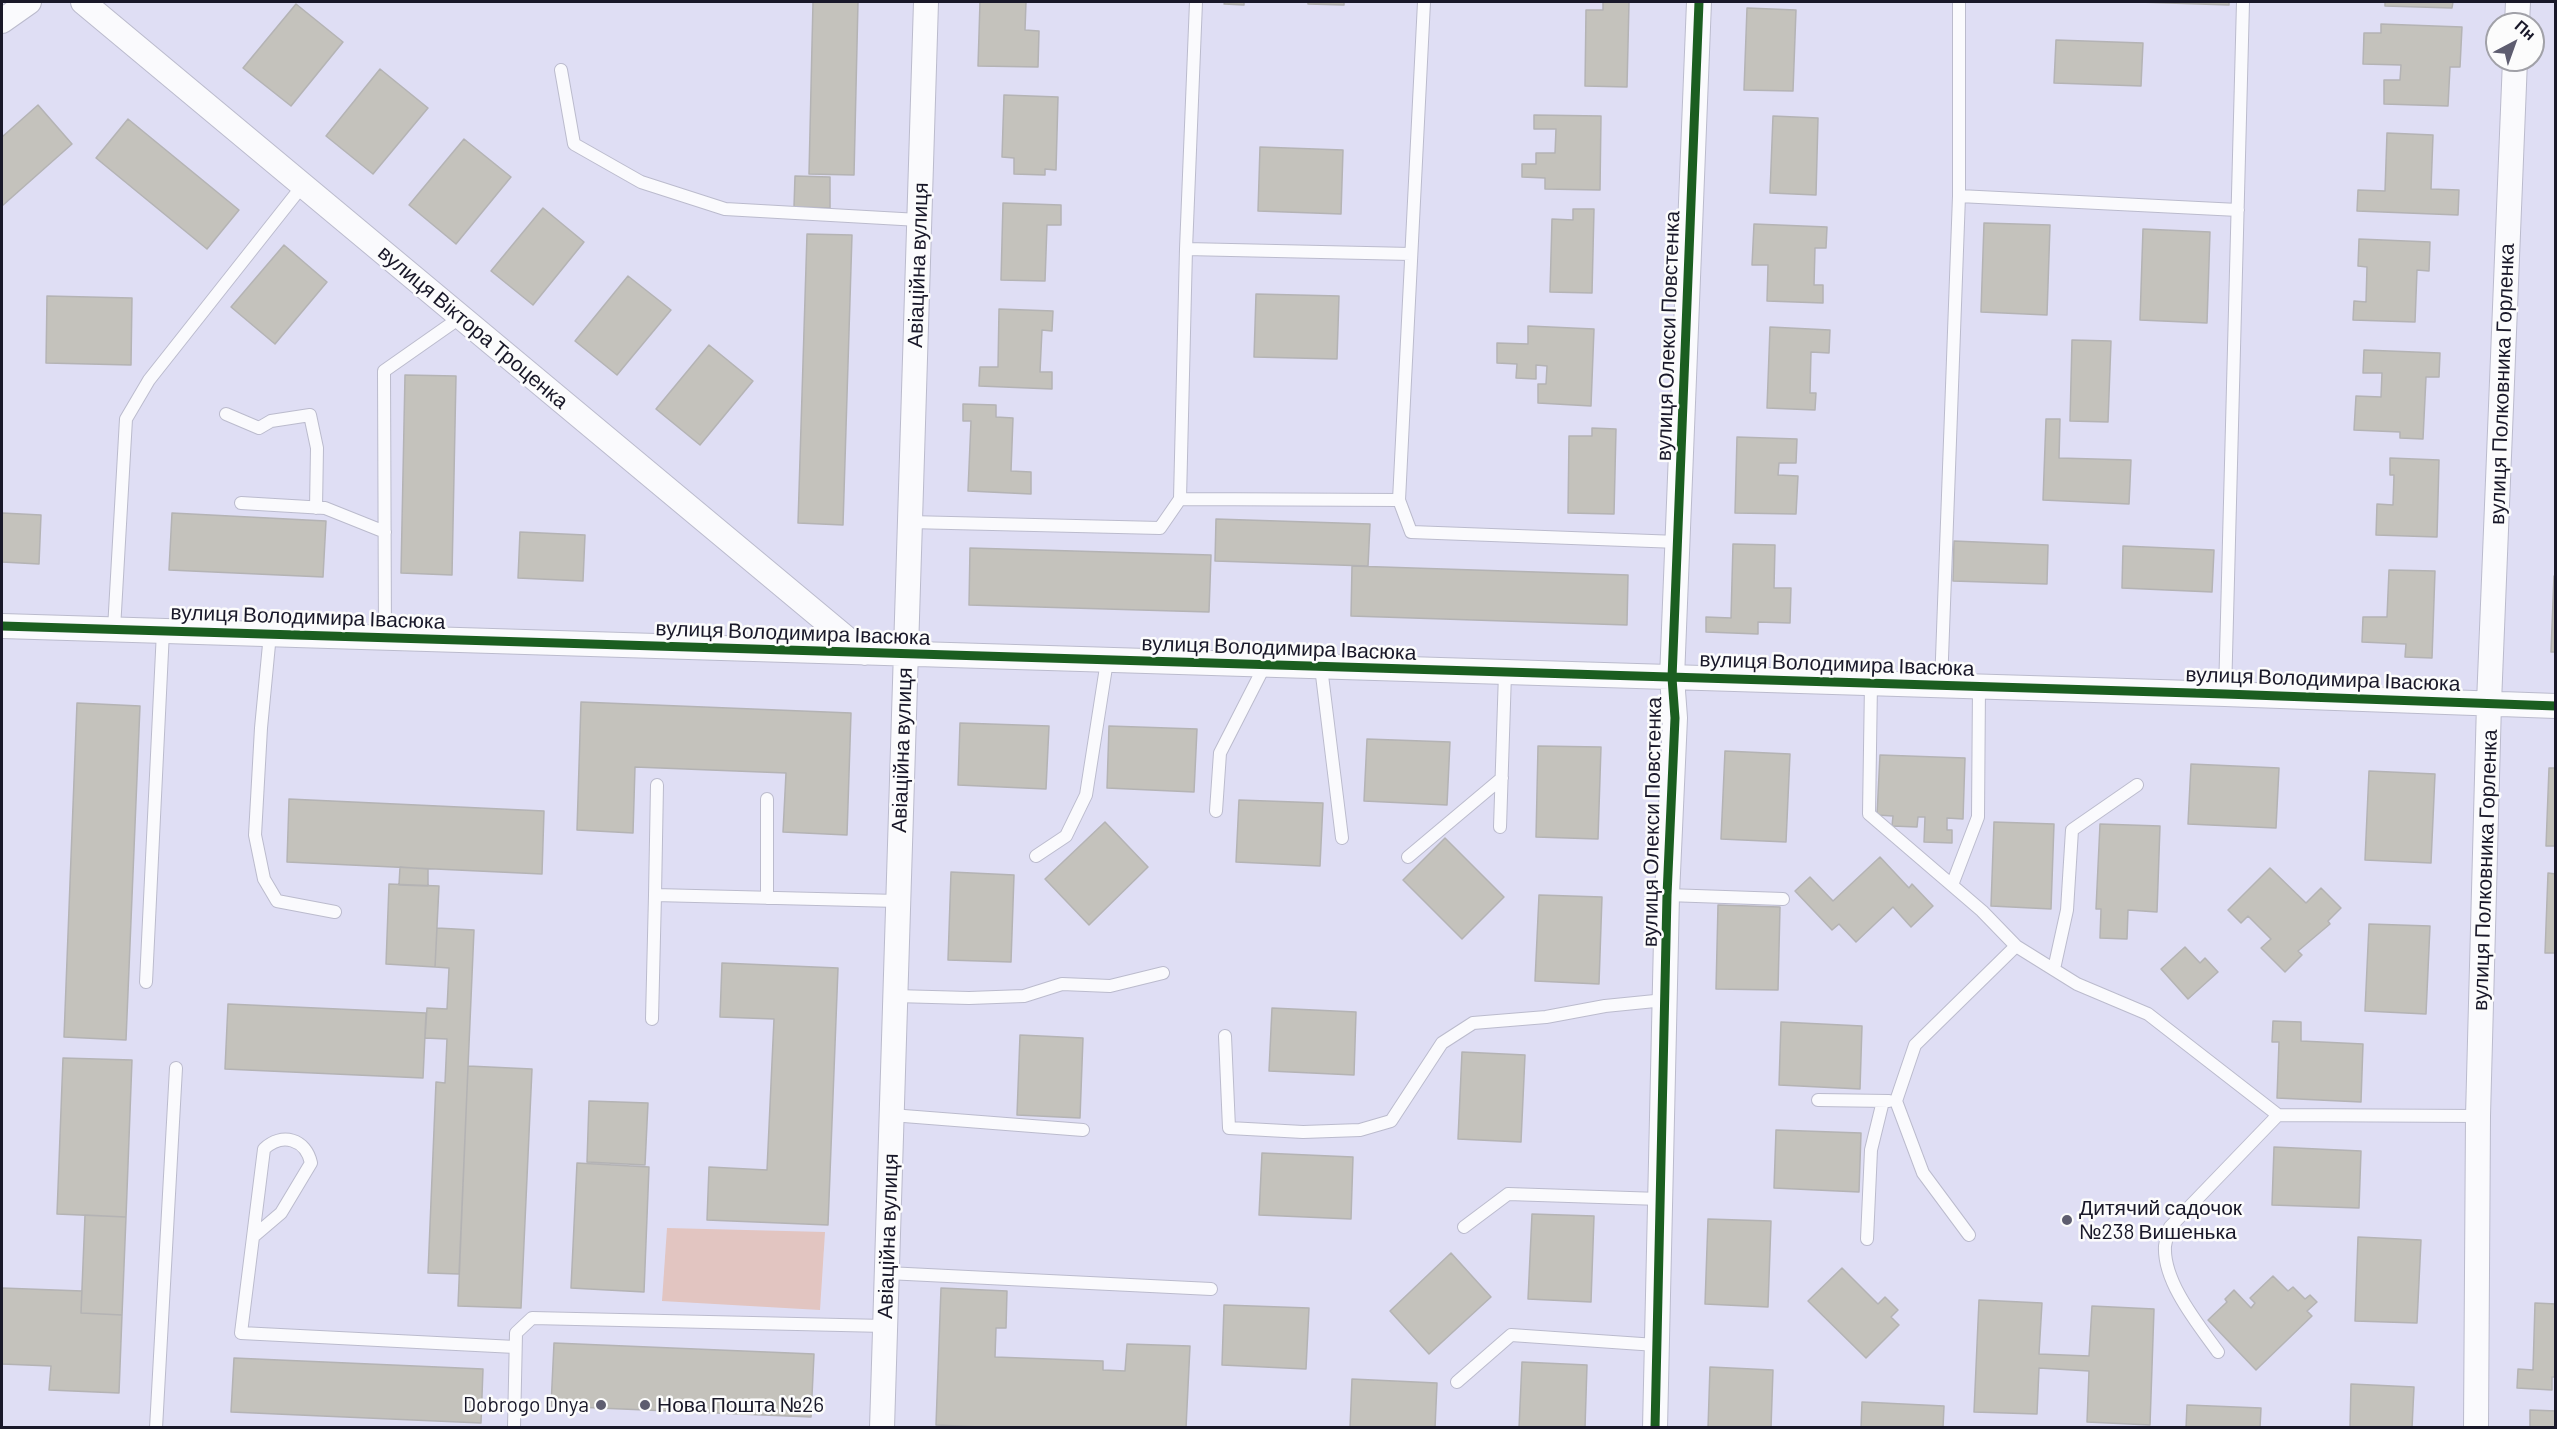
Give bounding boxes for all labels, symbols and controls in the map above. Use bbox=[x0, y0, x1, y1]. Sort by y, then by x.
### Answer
north arrow bbox=[2485, 12, 2545, 72]
text: Пн bbox=[2512, 15, 2540, 44]
street label: Авіаційна вулиця bbox=[903, 182, 933, 348]
street label: вулиця Олекси Повстенка bbox=[1651, 210, 1685, 462]
street label: вулиця Віктора Троценка bbox=[373, 240, 573, 414]
street label: вулиця Полковника Горленка bbox=[2484, 243, 2520, 525]
street label: вулиця Володимира Івасюка bbox=[170, 600, 446, 634]
street label: вулиця Володимира Івасюка bbox=[655, 616, 931, 650]
street label: вулиця Володимира Івасюка bbox=[1141, 631, 1417, 665]
street label: вулиця Володимира Івасюка bbox=[1699, 647, 1975, 681]
street label: вулиця Володимира Івасюка bbox=[2185, 662, 2461, 696]
street label: Авіаційна вулиця bbox=[887, 667, 917, 833]
street label: вулиця Олекси Повстенка bbox=[1637, 697, 1667, 947]
street label: вулиця Полковника Горленка bbox=[2467, 729, 2503, 1011]
street label: Авіаційна вулиця bbox=[873, 1153, 903, 1319]
place label: Дитячий садочок №238 Вишенька bbox=[2079, 1195, 2242, 1245]
marker: Дитячий садочок №238 Вишенька bbox=[2060, 1213, 2074, 1227]
place label: Dobrogo Dnya bbox=[463, 1392, 589, 1418]
place label: Нова Пошта №26 bbox=[657, 1392, 824, 1418]
marker: Dobrogo Dnya bbox=[594, 1398, 608, 1412]
marker: Нова Пошта №26 bbox=[638, 1398, 652, 1412]

